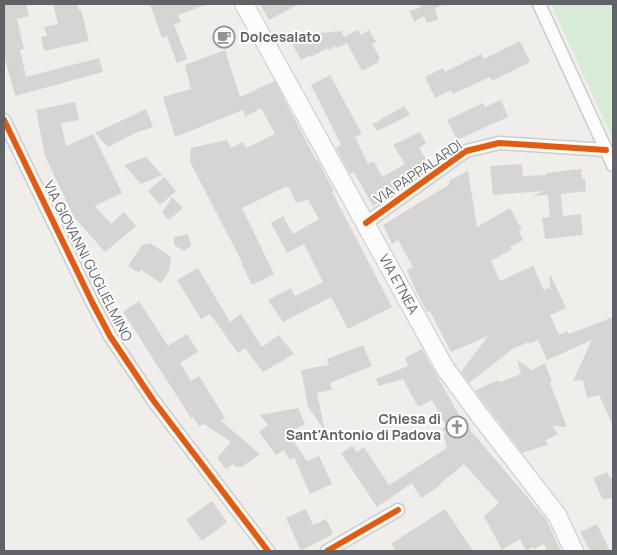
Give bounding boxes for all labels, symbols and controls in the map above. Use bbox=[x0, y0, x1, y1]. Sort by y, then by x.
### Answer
cafe icon: Dolcesalato bbox=[212, 25, 236, 49]
place label: Dolcesalato bbox=[240, 27, 321, 46]
street label: VIA PAPPALARDI bbox=[370, 135, 466, 208]
street label: VIA GIOVANNI GUGLIELMINO bbox=[40, 177, 137, 344]
street label: VIA ETNEA bbox=[375, 250, 424, 317]
place label: Chiesa di Sant'Antonio di Padova bbox=[286, 409, 441, 444]
church icon: Chiesa di Sant'Antonio di Padova bbox=[445, 415, 469, 439]

